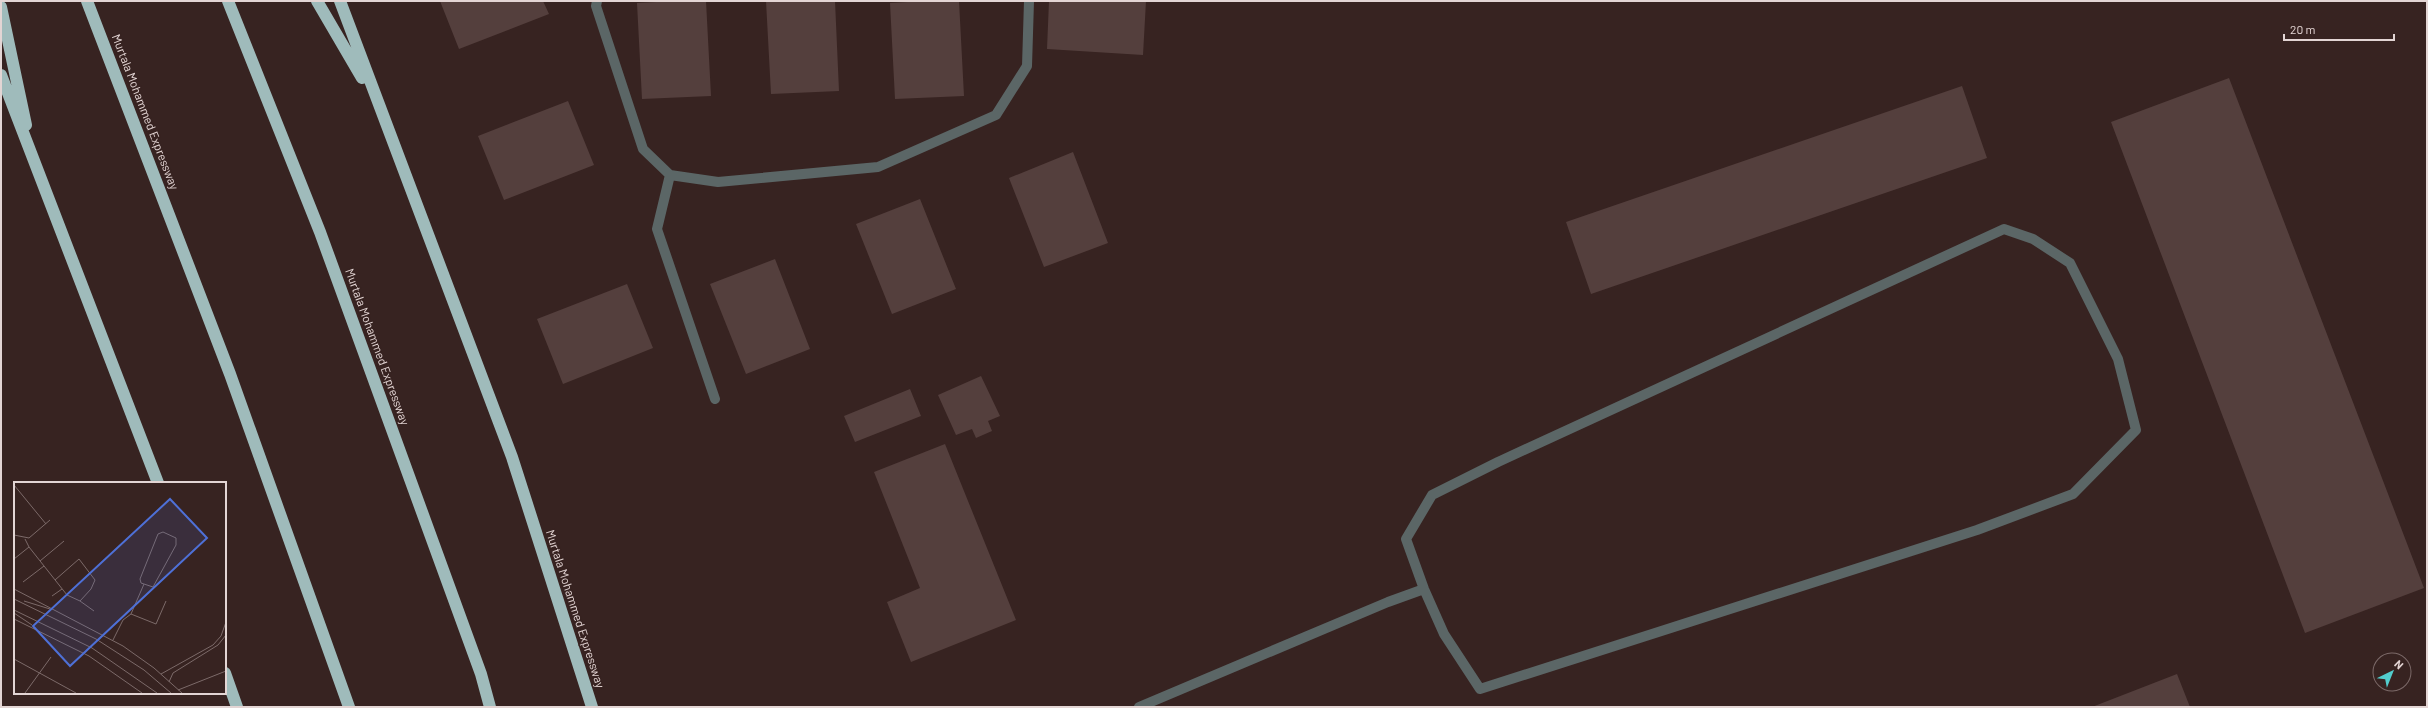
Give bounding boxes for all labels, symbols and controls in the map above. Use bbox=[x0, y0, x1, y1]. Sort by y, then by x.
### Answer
scale bar bbox=[2284, 16, 2394, 42]
text: 20 m bbox=[2290, 22, 2316, 36]
street label: Murtala Mohammed Expressway bbox=[110, 32, 182, 192]
street label: Murtala Mohammed Expressway bbox=[343, 267, 413, 427]
inset map bbox=[14, 482, 226, 694]
street label: Murtala Mohammed Expressway bbox=[544, 528, 608, 690]
north arrow bbox=[2372, 652, 2412, 692]
text: N bbox=[2392, 657, 2406, 672]

